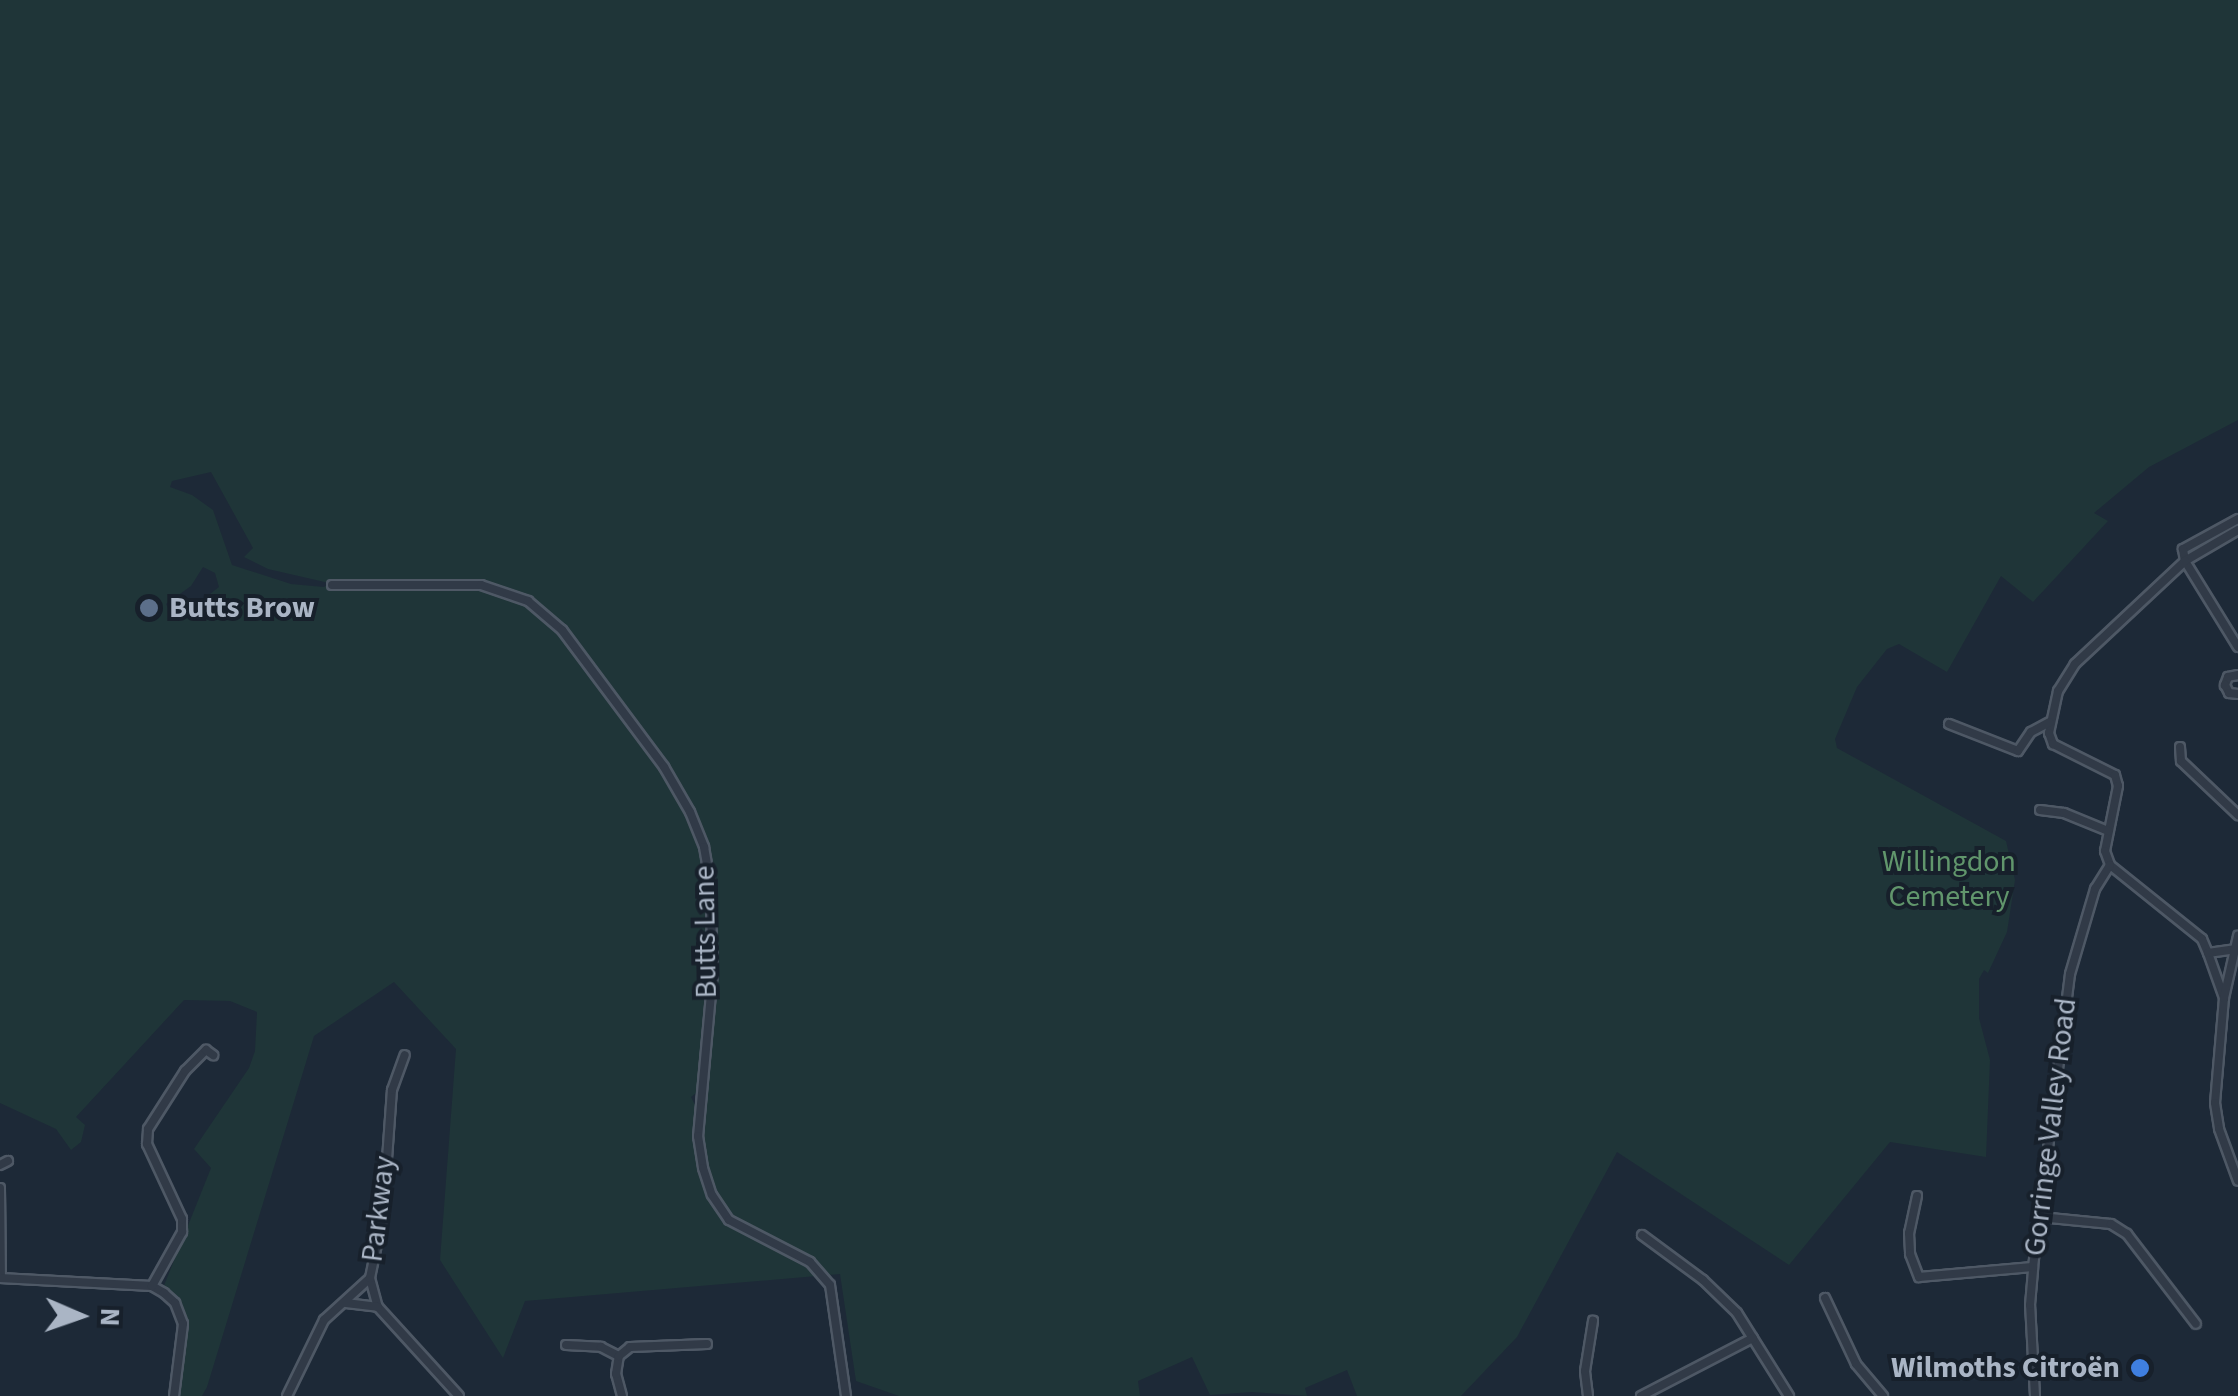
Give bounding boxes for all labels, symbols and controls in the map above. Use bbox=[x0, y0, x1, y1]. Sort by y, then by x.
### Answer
place label: Butts Brow bbox=[169, 590, 315, 626]
marker: Butts Brow bbox=[138, 597, 160, 619]
park label: Willingdon Cemetery bbox=[1882, 844, 2016, 914]
street label: Butts Lane bbox=[687, 865, 725, 999]
street label: Gorringe Valley Road bbox=[2017, 996, 2085, 1258]
street label: Parkway bbox=[355, 1154, 403, 1264]
north arrow bbox=[30, 1266, 130, 1366]
text: N bbox=[90, 1307, 130, 1327]
place label: Wilmoths Citroën bbox=[1891, 1350, 2120, 1386]
marker: Wilmoths Citroën bbox=[2129, 1357, 2151, 1379]

